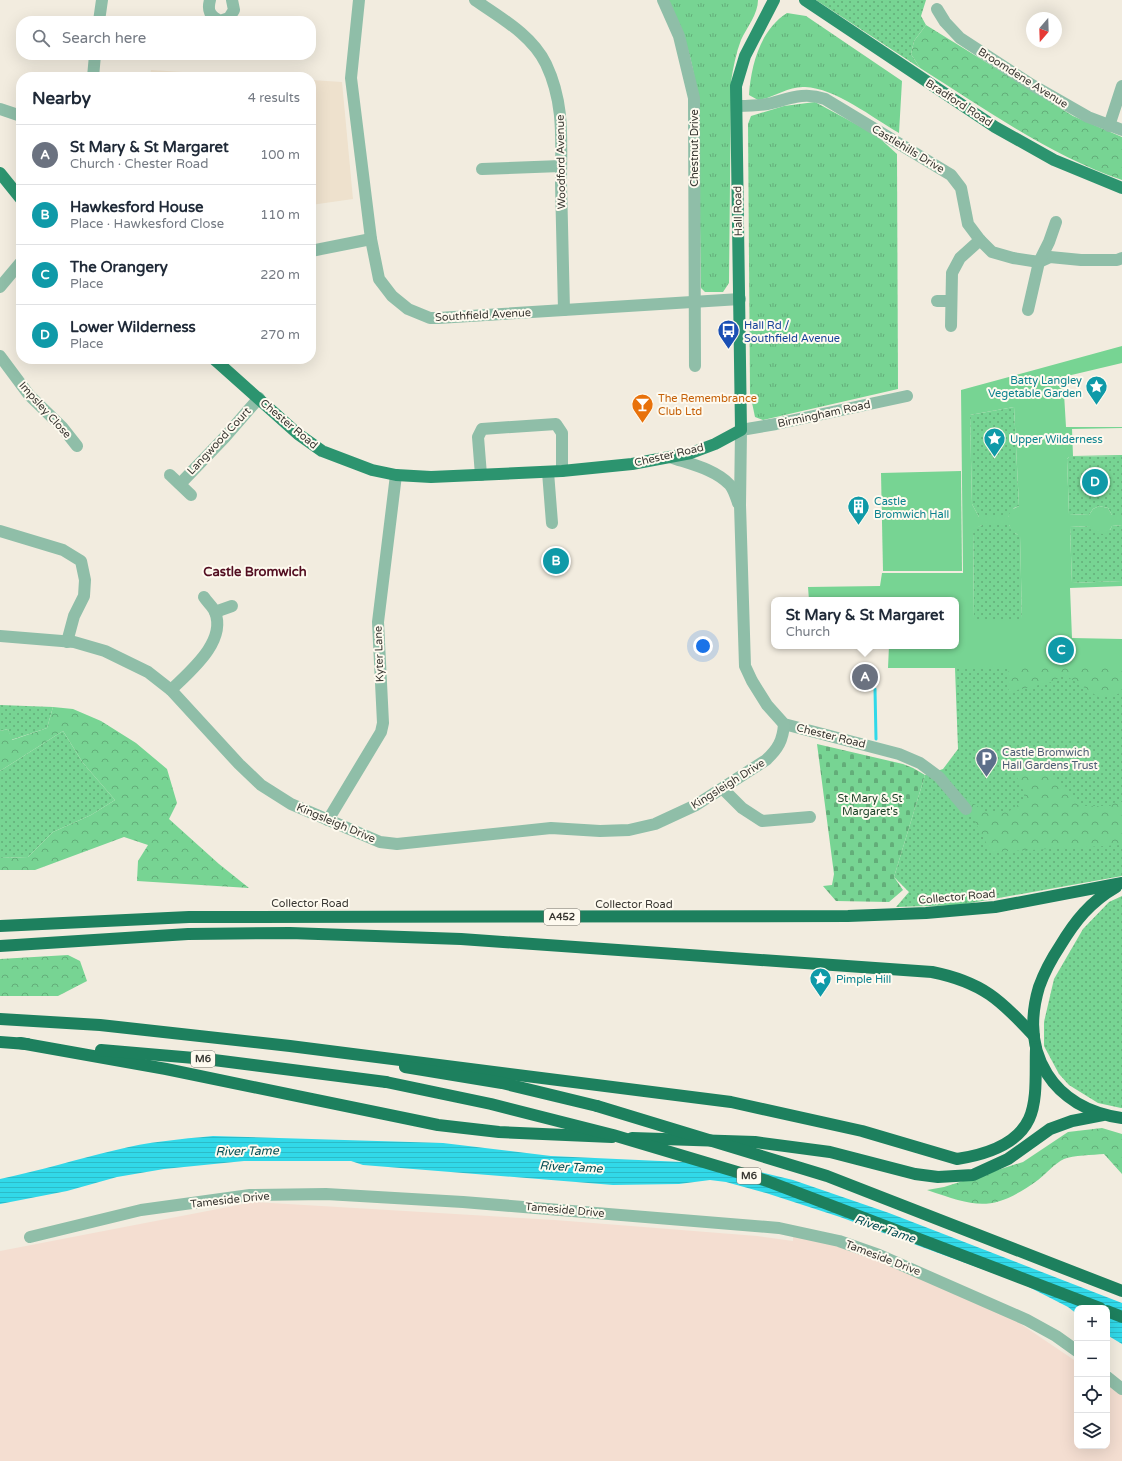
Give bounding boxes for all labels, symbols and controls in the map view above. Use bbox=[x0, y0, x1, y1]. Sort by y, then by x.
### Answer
north arrow bbox=[1026, 12, 1062, 48]
search box bbox=[16, 16, 316, 60]
icon: search bbox=[30, 27, 52, 49]
text: Search here bbox=[62, 29, 146, 47]
street label: Broomdene Avenue bbox=[976, 45, 1070, 111]
street label: Bradford Road bbox=[923, 77, 995, 129]
text: Nearby bbox=[32, 88, 91, 109]
text: 4 results bbox=[248, 90, 300, 106]
street label: Chestnut Drive bbox=[688, 109, 701, 187]
street label: Woodford Avenue bbox=[554, 115, 568, 209]
street label: Castlehills Drive bbox=[869, 122, 947, 176]
text: St Mary & St Margaret bbox=[70, 138, 229, 156]
text: A bbox=[40, 147, 50, 163]
text: 100 m bbox=[260, 147, 300, 163]
text: Church · Chester Road bbox=[70, 156, 208, 172]
street label: Hall Road bbox=[731, 186, 745, 236]
text: Hawkesford House bbox=[70, 198, 204, 216]
text: B bbox=[40, 207, 50, 223]
text: 110 m bbox=[260, 207, 300, 223]
text: Place · Hawkesford Close bbox=[70, 216, 224, 232]
text: The Orangery bbox=[70, 258, 168, 276]
text: C bbox=[40, 267, 50, 283]
text: 220 m bbox=[260, 267, 300, 283]
text: Place bbox=[70, 276, 103, 292]
street label: Southfield Avenue bbox=[435, 306, 531, 324]
text: Lower Wilderness bbox=[70, 318, 196, 336]
bus stop icon: Hall Rd / Southfield Avenue bbox=[716, 318, 742, 351]
place label: Hall Rd / Southfield Avenue bbox=[744, 319, 840, 345]
text: D bbox=[40, 327, 50, 343]
text: 270 m bbox=[260, 327, 300, 343]
text: Place bbox=[70, 336, 103, 352]
place icon: Batty Langley Vegetable Garden bbox=[1084, 373, 1110, 406]
place label: Batty Langley Vegetable Garden bbox=[988, 374, 1082, 400]
street label: Impsley Close bbox=[16, 379, 74, 441]
bar icon: The Remembrance Club Ltd bbox=[630, 391, 656, 424]
place label: The Remembrance Club Ltd bbox=[658, 392, 757, 418]
street label: Chester Road bbox=[258, 396, 320, 452]
street label: Birmingham Road bbox=[776, 398, 872, 430]
street label: Langwood Court bbox=[184, 405, 254, 477]
place icon: Upper Wilderness bbox=[981, 426, 1007, 459]
place label: Upper Wilderness bbox=[1010, 433, 1103, 446]
street label: Chester Road bbox=[633, 441, 705, 469]
pin: D bbox=[1082, 467, 1108, 497]
building icon: Castle Bromwich Hall bbox=[846, 494, 872, 527]
place label: Castle Bromwich Hall bbox=[874, 495, 949, 521]
pin: B bbox=[543, 546, 569, 576]
district label: Castle Bromwich bbox=[203, 564, 307, 580]
popup bbox=[771, 597, 959, 649]
text: St Mary & St Margaret bbox=[786, 606, 944, 624]
text: Church bbox=[786, 624, 830, 640]
street label: Kyter Lane bbox=[372, 626, 386, 682]
pin: C bbox=[1048, 635, 1074, 665]
your location bbox=[693, 636, 713, 656]
pin: A bbox=[852, 662, 878, 692]
street label: Chester Road bbox=[795, 721, 867, 751]
parking icon: Castle Bromwich Hall Gardens Trust bbox=[974, 745, 1000, 778]
place label: Castle Bromwich Hall Gardens Trust bbox=[1002, 746, 1098, 772]
street label: Kingsleigh Drive bbox=[689, 756, 767, 812]
park label: St Mary & St Margaret's bbox=[837, 792, 903, 818]
street label: Kingsleigh Drive bbox=[295, 801, 377, 845]
street label: Collector Road bbox=[918, 887, 996, 907]
street label: Collector Road bbox=[271, 897, 349, 910]
street label: Collector Road bbox=[595, 898, 673, 911]
road number: A452 bbox=[544, 909, 580, 925]
place icon: Pimple Hill bbox=[808, 966, 834, 999]
place label: Pimple Hill bbox=[836, 973, 891, 986]
road number: M6 bbox=[191, 1051, 215, 1067]
water label: River Tame bbox=[215, 1143, 280, 1159]
water label: River Tame bbox=[539, 1158, 604, 1176]
road number: M6 bbox=[737, 1168, 761, 1184]
street label: Tameside Drive bbox=[190, 1189, 270, 1211]
street label: Tameside Drive bbox=[525, 1200, 605, 1220]
water label: River Tame bbox=[853, 1212, 918, 1246]
street label: Tameside Drive bbox=[844, 1238, 922, 1278]
map controls bbox=[1074, 1305, 1110, 1449]
button: + bbox=[1074, 1305, 1110, 1341]
button: − bbox=[1074, 1341, 1110, 1377]
button: locate bbox=[1074, 1377, 1110, 1413]
button: layers bbox=[1074, 1413, 1110, 1449]

